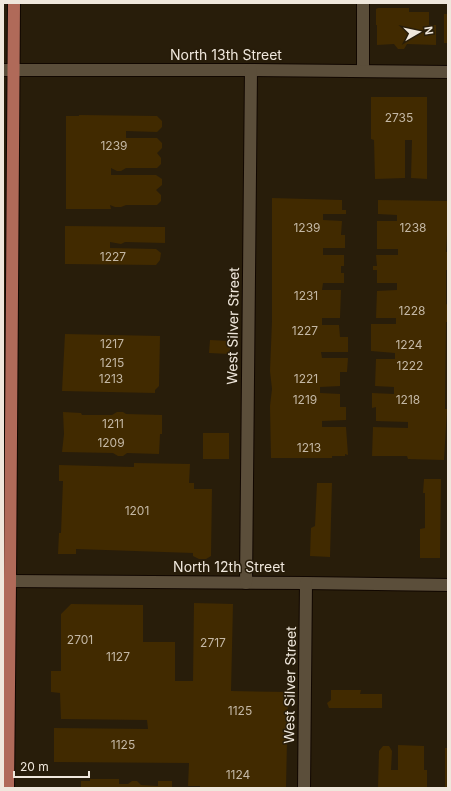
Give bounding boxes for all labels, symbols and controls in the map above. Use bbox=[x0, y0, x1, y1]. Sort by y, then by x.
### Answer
north arrow bbox=[399, 12, 439, 52]
text: N bbox=[421, 25, 436, 36]
street label: North 13th Street bbox=[170, 46, 282, 63]
house number: 2735 bbox=[385, 110, 413, 125]
house number: 1239 bbox=[100, 138, 128, 153]
house number: 1239 bbox=[293, 220, 321, 235]
house number: 1238 bbox=[399, 220, 427, 235]
house number: 1227 bbox=[100, 249, 126, 264]
street label: West Silver Street bbox=[223, 267, 242, 385]
house number: 1231 bbox=[294, 288, 318, 303]
house number: 1228 bbox=[399, 303, 425, 318]
house number: 1227 bbox=[292, 323, 318, 338]
house number: 1217 bbox=[100, 336, 124, 351]
house number: 1224 bbox=[395, 337, 423, 352]
house number: 1215 bbox=[100, 355, 124, 370]
house number: 1222 bbox=[397, 358, 423, 373]
house number: 1213 bbox=[99, 371, 123, 386]
house number: 1221 bbox=[294, 371, 318, 386]
house number: 1219 bbox=[293, 392, 317, 407]
house number: 1218 bbox=[396, 392, 420, 407]
house number: 1211 bbox=[102, 416, 124, 431]
house number: 1209 bbox=[97, 435, 125, 450]
house number: 1213 bbox=[297, 440, 321, 455]
house number: 1201 bbox=[125, 503, 149, 518]
street label: North 12th Street bbox=[173, 558, 285, 575]
street label: West Silver Street bbox=[280, 626, 299, 744]
house number: 2701 bbox=[67, 632, 93, 647]
house number: 2717 bbox=[200, 635, 226, 650]
house number: 1127 bbox=[106, 649, 130, 664]
house number: 1125 bbox=[228, 703, 252, 718]
house number: 1125 bbox=[111, 737, 135, 752]
scale bar bbox=[14, 753, 89, 779]
text: 20 m bbox=[20, 759, 49, 774]
house number: 1124 bbox=[226, 767, 251, 782]

